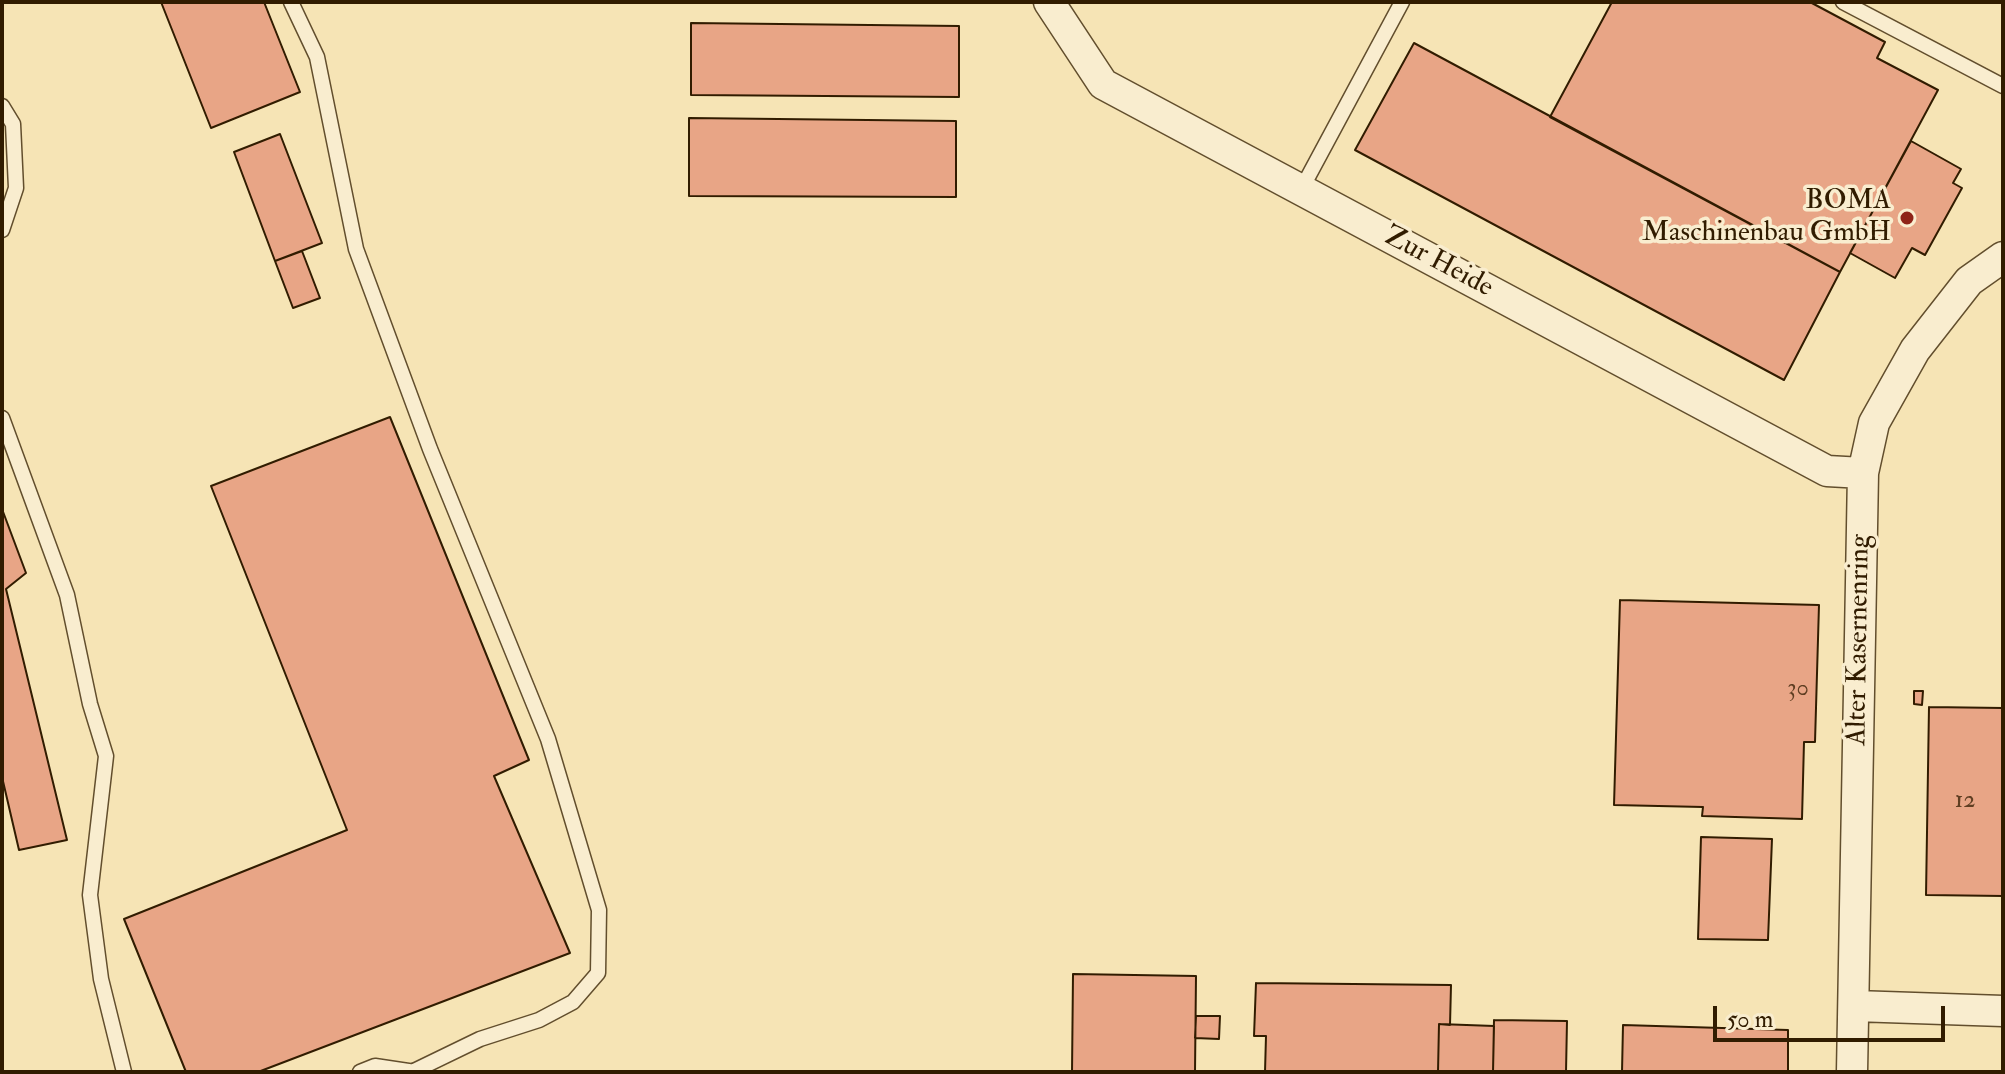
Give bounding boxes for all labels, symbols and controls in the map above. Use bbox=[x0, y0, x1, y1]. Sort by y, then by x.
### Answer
place label: BOMA Maschinenbau GmbH bbox=[1642, 185, 1891, 251]
marker: BOMA Maschinenbau GmbH bbox=[1898, 209, 1916, 227]
street label: Zur Heide bbox=[1378, 220, 1498, 306]
street label: Alter Kasernenring bbox=[1841, 534, 1879, 746]
house number: 30 bbox=[1787, 676, 1809, 704]
house number: 12 bbox=[1955, 788, 1975, 816]
scale bar bbox=[1717, 990, 1949, 1040]
text: 50 m bbox=[1727, 1004, 1773, 1035]

